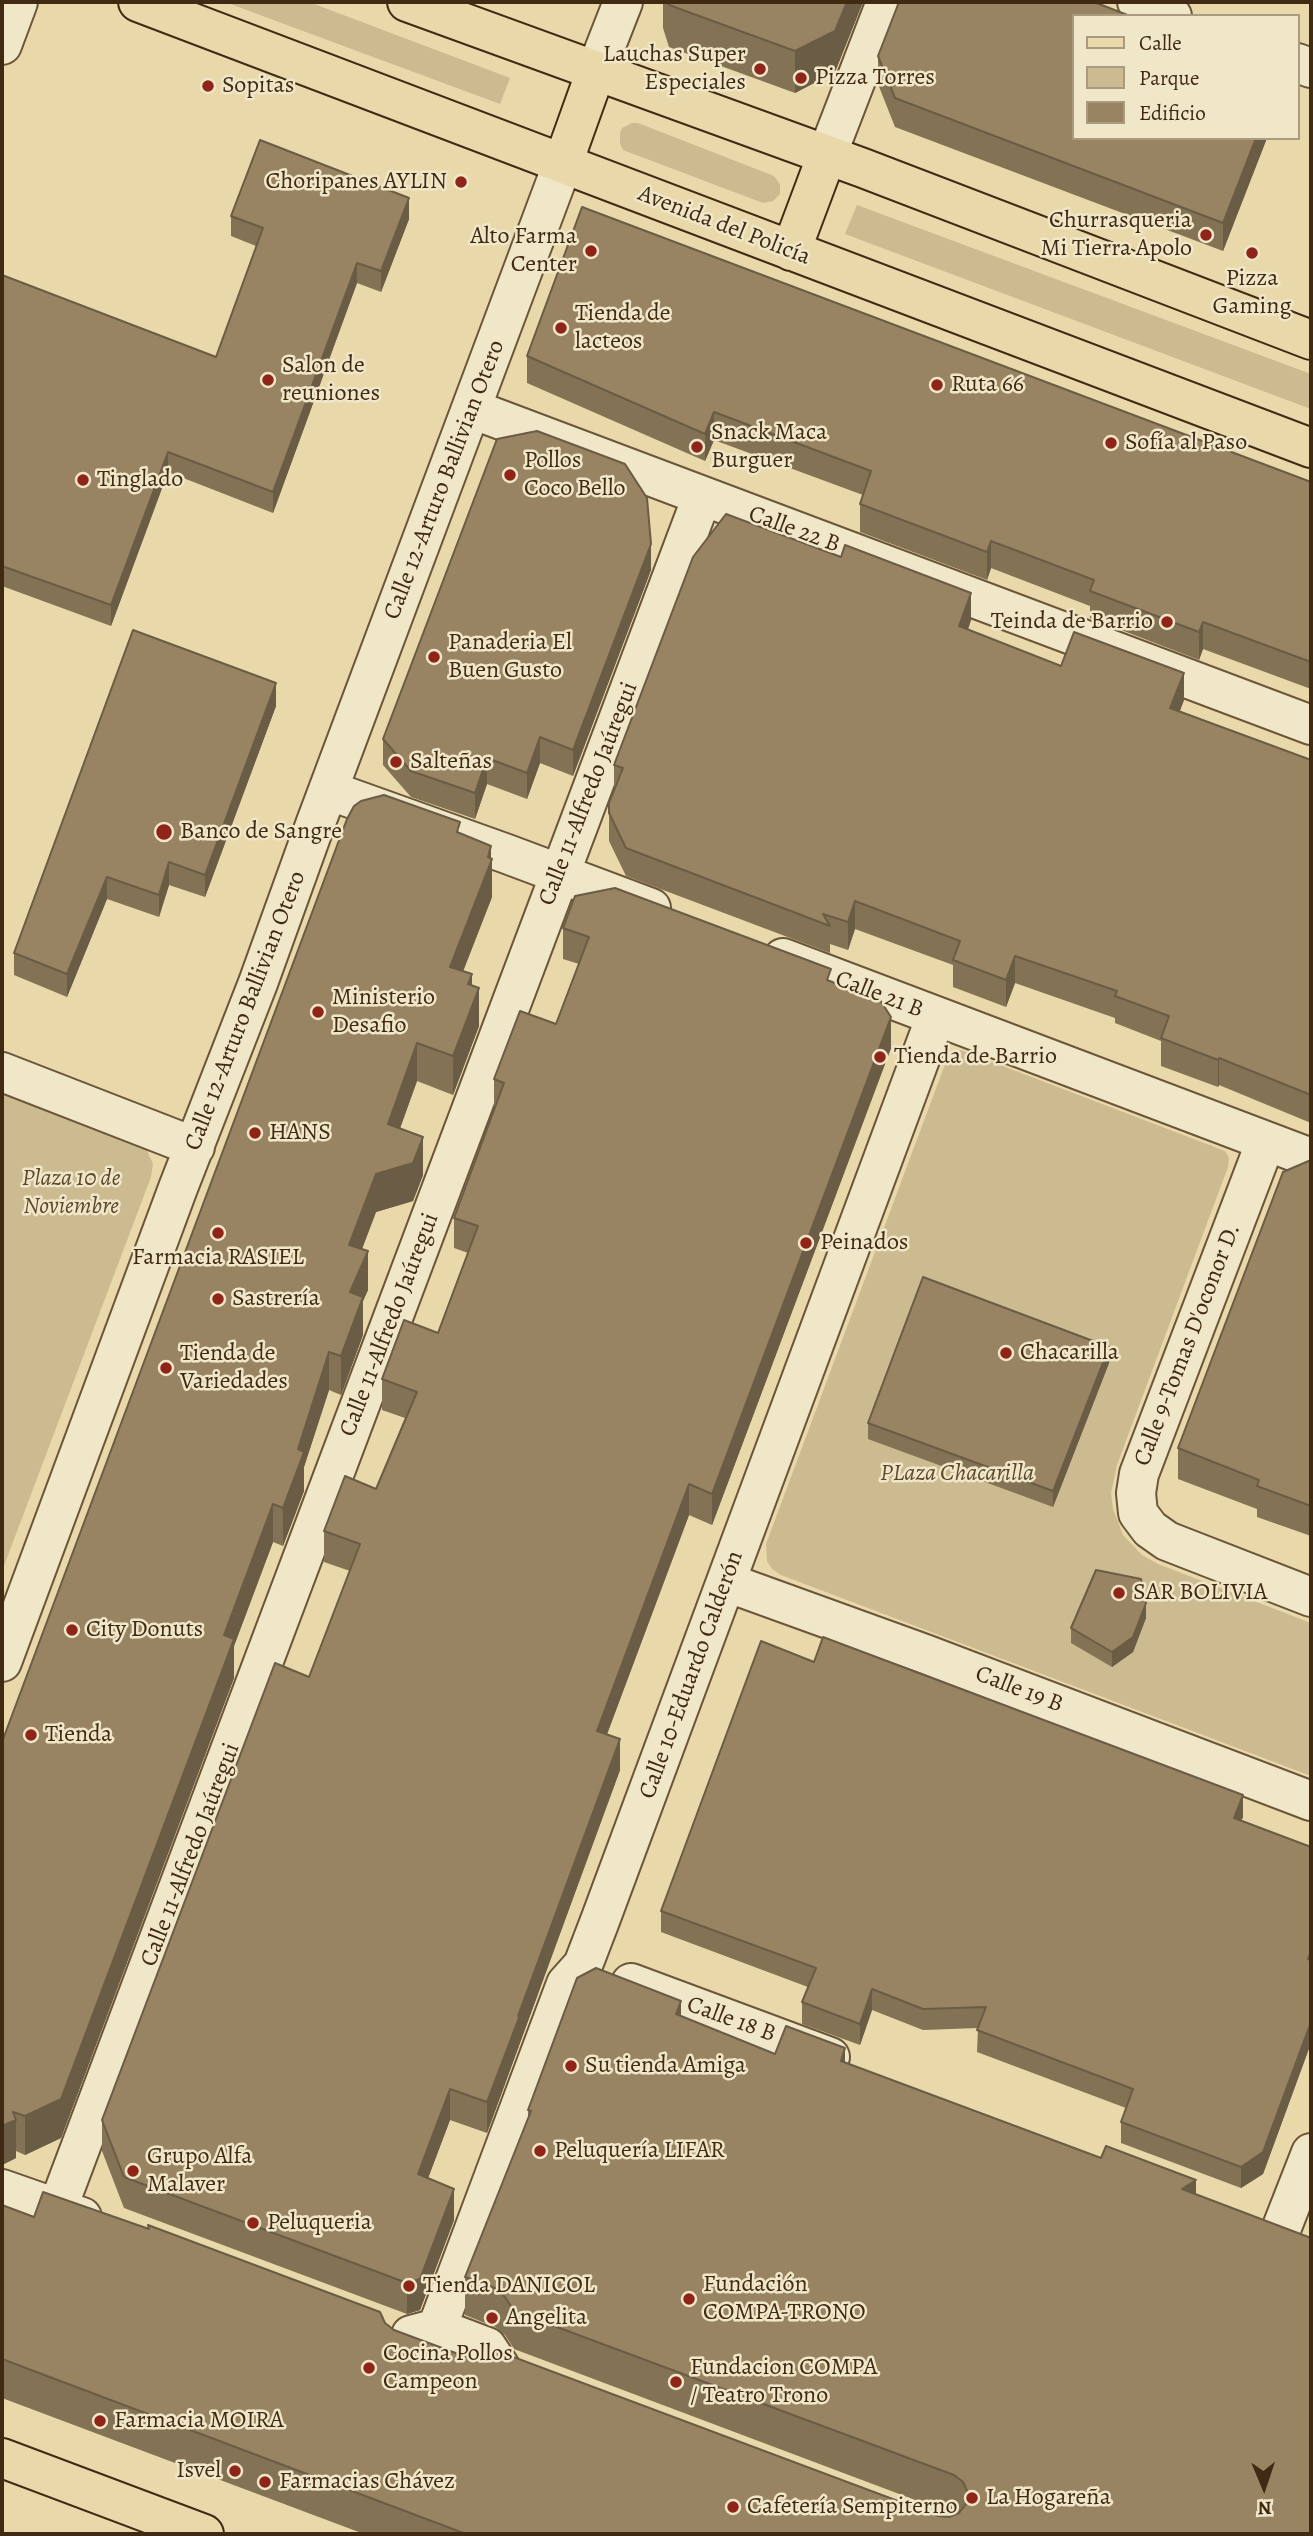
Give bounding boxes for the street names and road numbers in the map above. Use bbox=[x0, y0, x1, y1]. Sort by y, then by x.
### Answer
street label: Avenida del Policía bbox=[634, 180, 814, 272]
street label: Calle 12-Arturo Ballivian Otero bbox=[378, 336, 512, 624]
street label: Calle 22 B bbox=[744, 500, 844, 560]
street label: Calle 11-Alfredo Jaúregui bbox=[533, 678, 645, 910]
street label: Calle 12-Arturo Ballivian Otero bbox=[179, 867, 313, 1155]
street label: Calle 21 B bbox=[831, 965, 927, 1025]
street label: Calle 11-Alfredo Jaúregui bbox=[334, 1209, 446, 1441]
street label: Calle 9-Tomas D'oconor D. bbox=[1128, 1220, 1248, 1470]
street label: Calle 10-Eduardo Calderón bbox=[634, 1547, 750, 1803]
street label: Calle 19 B bbox=[971, 1660, 1067, 1720]
street label: Calle 11-Alfredo Jaúregui bbox=[135, 1739, 247, 1971]
street label: Calle 18 B bbox=[683, 1991, 779, 2049]

